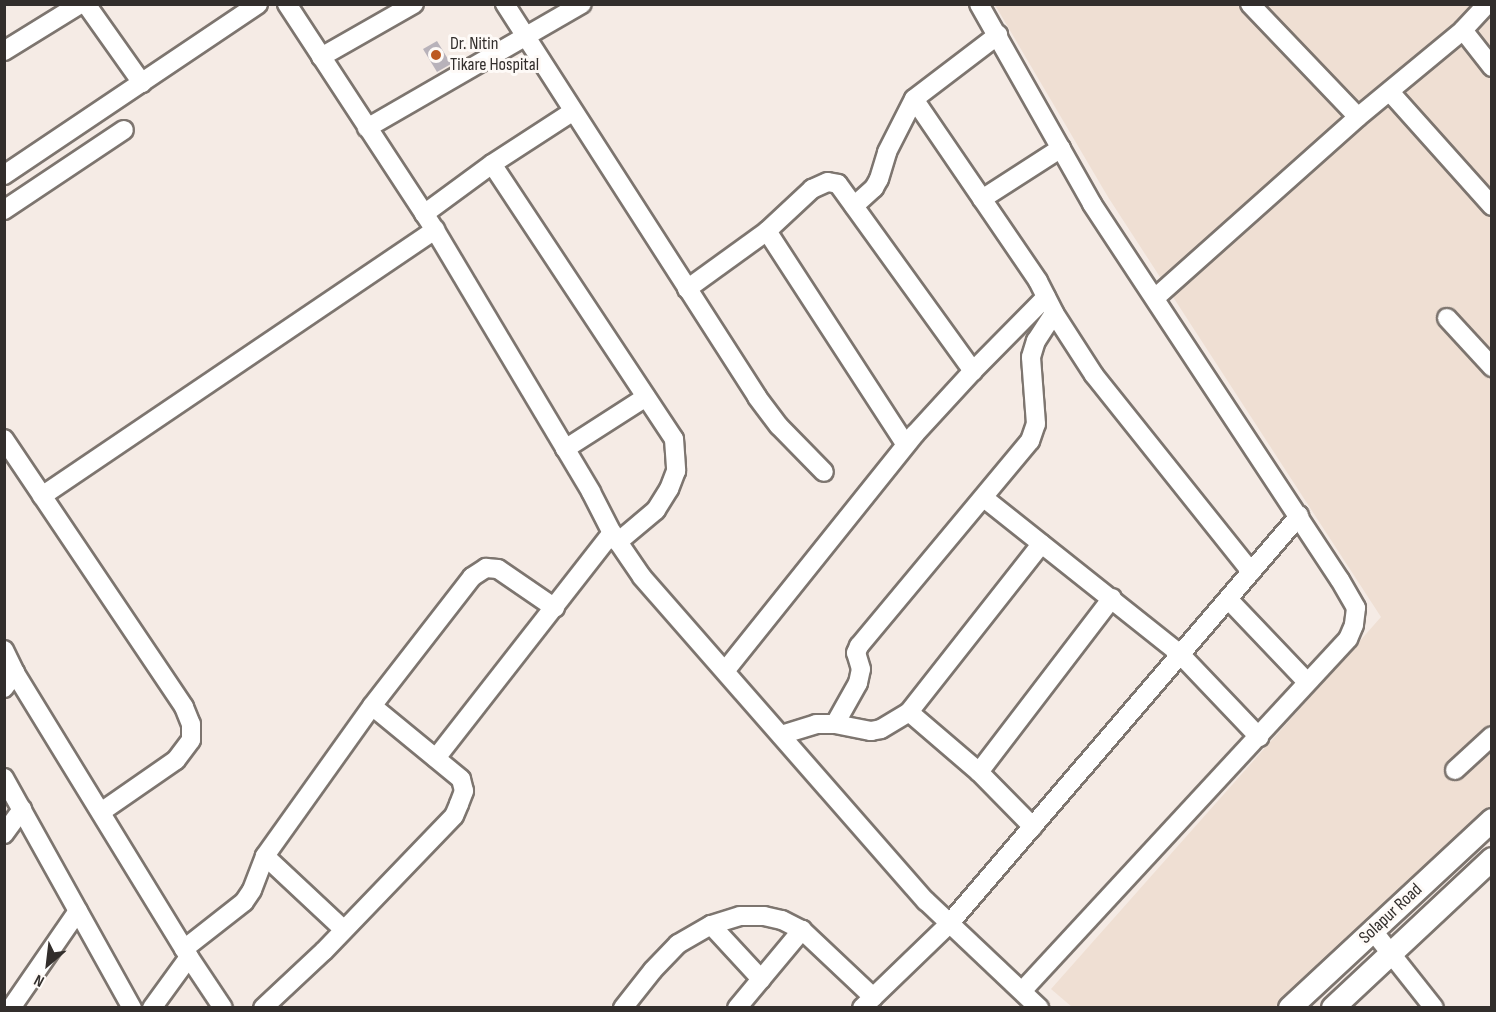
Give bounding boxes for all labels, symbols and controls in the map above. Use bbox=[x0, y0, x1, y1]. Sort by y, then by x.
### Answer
place label: Dr. Nitin Tikare Hospital bbox=[450, 34, 539, 76]
marker: Dr. Nitin Tikare Hospital bbox=[427, 46, 445, 64]
street label: Solapur Road bbox=[1355, 879, 1427, 949]
north arrow bbox=[18, 934, 78, 994]
text: N bbox=[31, 970, 48, 991]

